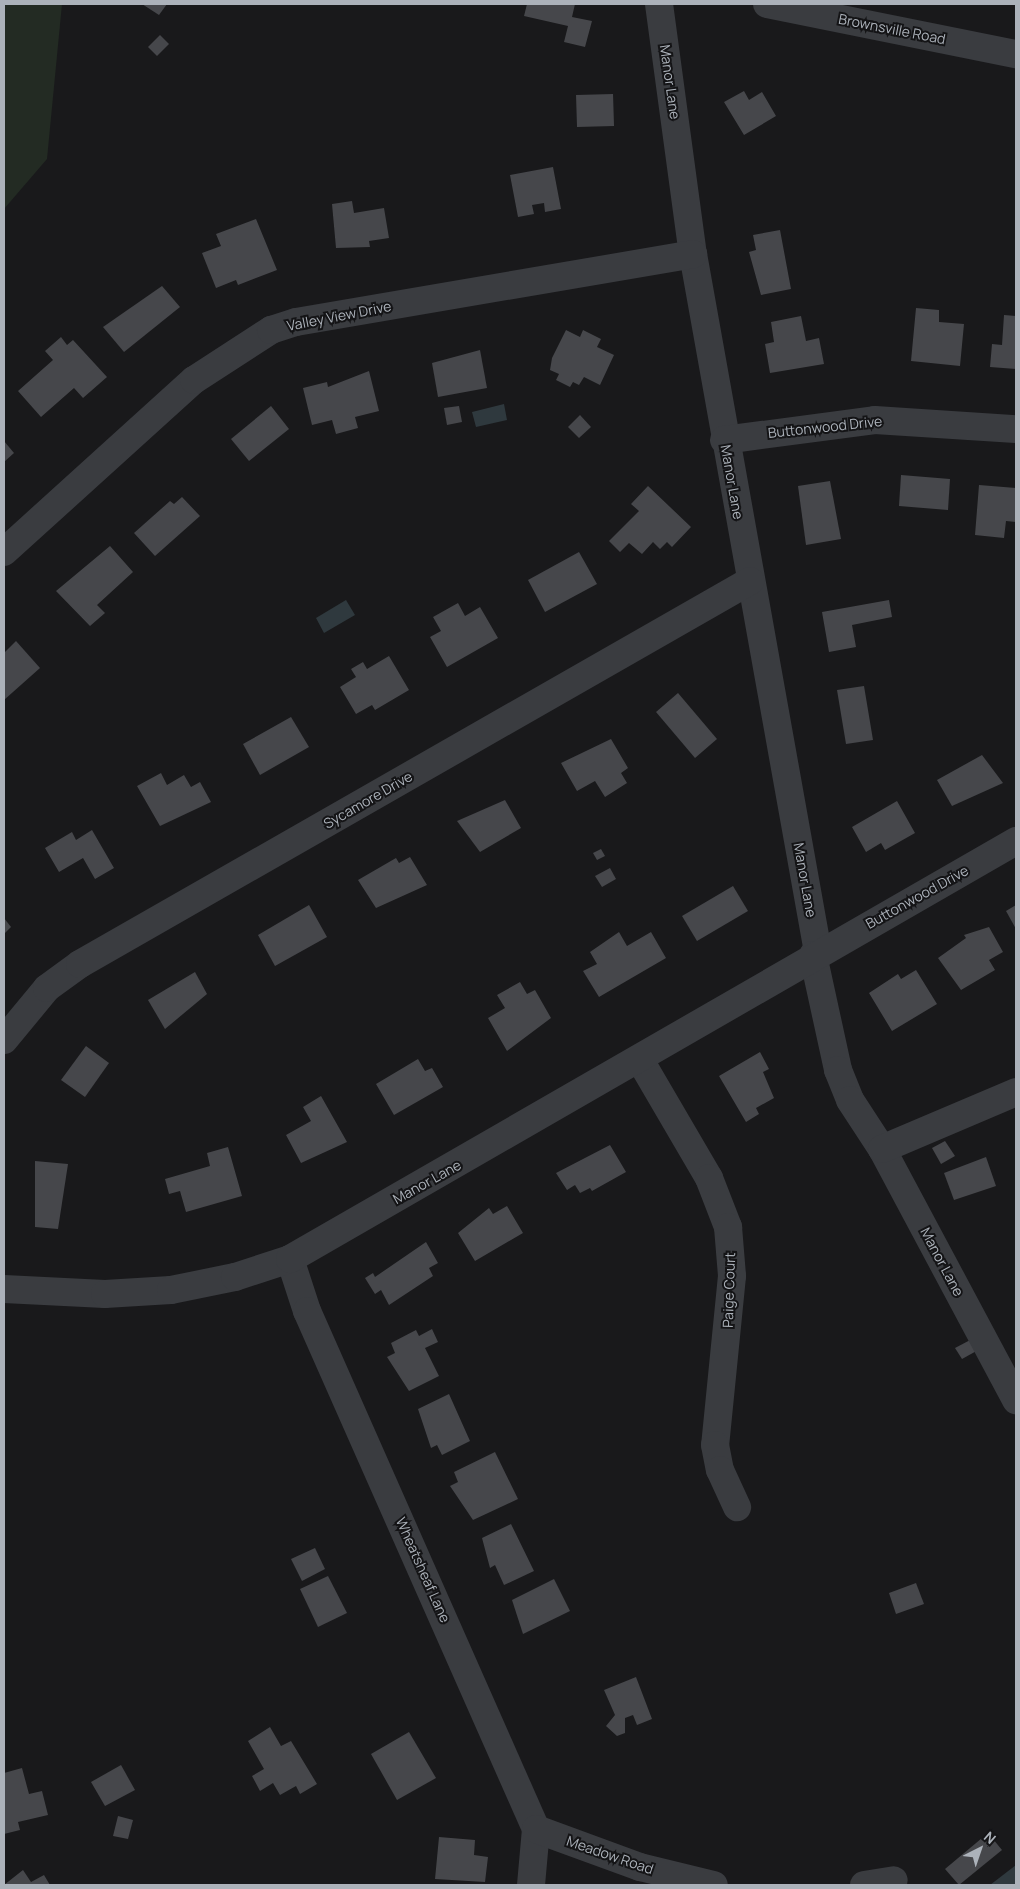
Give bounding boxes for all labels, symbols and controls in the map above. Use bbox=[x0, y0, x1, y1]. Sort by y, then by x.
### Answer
street label: Brownsville Road bbox=[837, 10, 947, 48]
street label: Manor Lane bbox=[656, 44, 684, 120]
street label: Valley View Drive bbox=[285, 298, 393, 334]
street label: Buttonwood Drive bbox=[767, 413, 883, 441]
street label: Manor Lane bbox=[717, 443, 747, 521]
street label: Sycamore Drive bbox=[321, 768, 415, 832]
street label: Manor Lane bbox=[790, 841, 820, 919]
street label: Buttonwood Drive bbox=[863, 862, 971, 932]
street label: Manor Lane bbox=[390, 1156, 464, 1208]
street label: Manor Lane bbox=[917, 1225, 967, 1299]
street label: Paige Court bbox=[719, 1252, 739, 1328]
street label: Wheatsheaf Lane bbox=[392, 1515, 454, 1625]
north arrow bbox=[955, 1824, 1005, 1874]
text: N bbox=[980, 1827, 1000, 1848]
street label: Meadow Road bbox=[564, 1832, 656, 1878]

